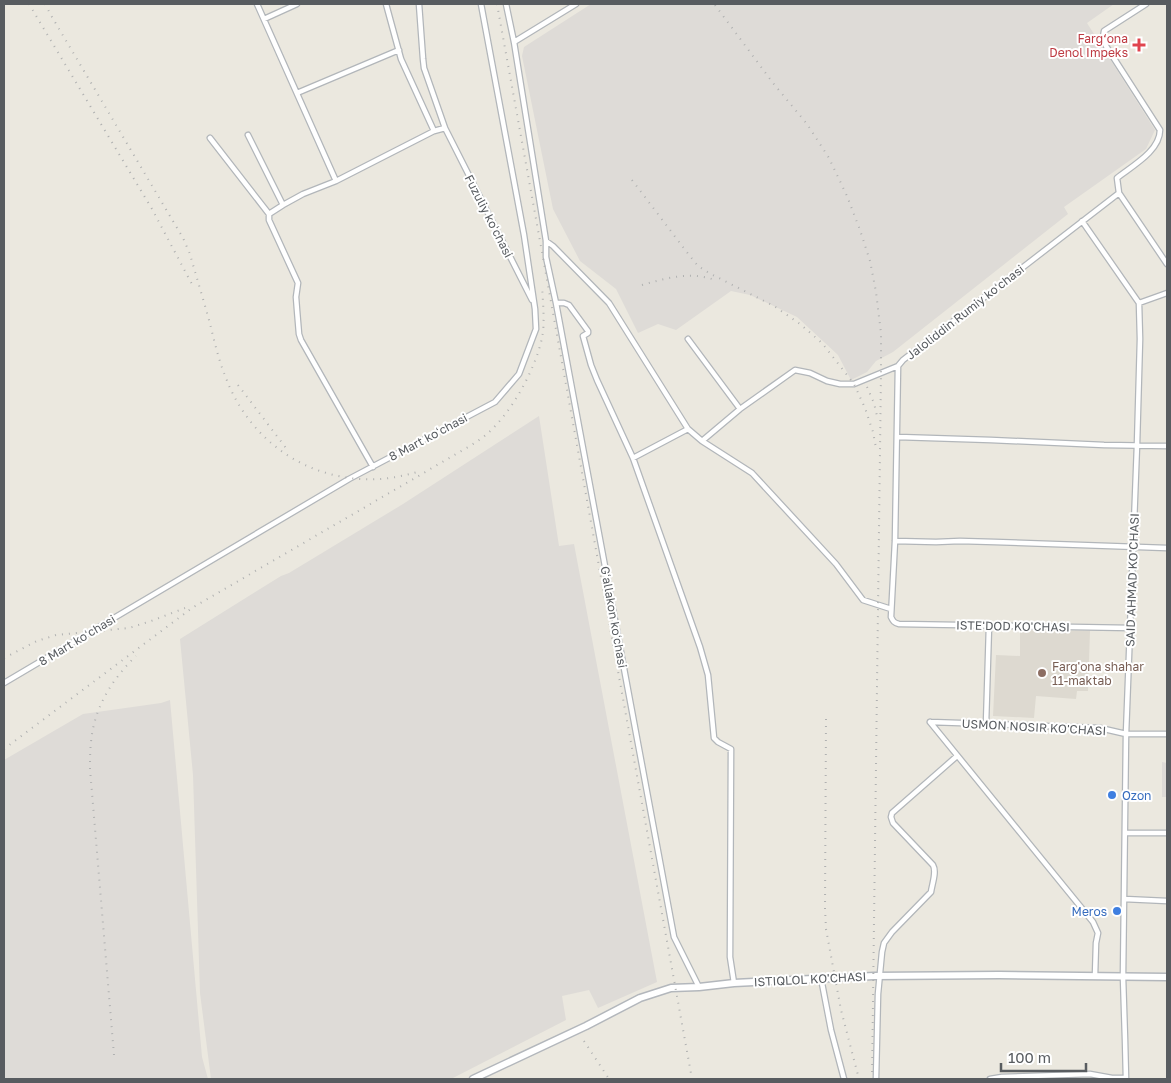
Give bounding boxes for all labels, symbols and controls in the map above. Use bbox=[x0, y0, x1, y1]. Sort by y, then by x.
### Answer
place label: Farg‘ona Denol Impeks bbox=[1049, 31, 1128, 60]
marker: Farg‘ona Denol Impeks bbox=[1132, 38, 1146, 52]
street label: Fuzuliy koʻchasi bbox=[462, 172, 516, 260]
street label: Jaloliddin Rumiy koʻchasi bbox=[903, 261, 1027, 363]
street label: 8 Mart koʻchasi bbox=[386, 410, 470, 464]
street label: SAID AHMAD KO'CHASI bbox=[1122, 513, 1142, 647]
street label: Gʻallakon koʻchasi bbox=[598, 565, 630, 669]
street label: 8 Mart koʻchasi bbox=[36, 611, 118, 669]
street label: ISTE'DOD KO'CHASI bbox=[956, 618, 1070, 634]
place label: Farg'ona shahar 11-maktab bbox=[1052, 659, 1144, 688]
marker: Farg'ona shahar 11-maktab bbox=[1036, 667, 1048, 679]
street label: USMON NOSIR KO'CHASI bbox=[961, 716, 1107, 738]
place label: Ozon bbox=[1122, 788, 1151, 803]
marker: Ozon bbox=[1106, 789, 1118, 801]
place label: Meros bbox=[1072, 904, 1107, 919]
marker: Meros bbox=[1111, 905, 1123, 917]
street label: ISTIQLOL KO'CHASI bbox=[753, 969, 867, 989]
scale bar bbox=[1001, 1040, 1086, 1072]
text: 100 m bbox=[1008, 1048, 1051, 1066]

